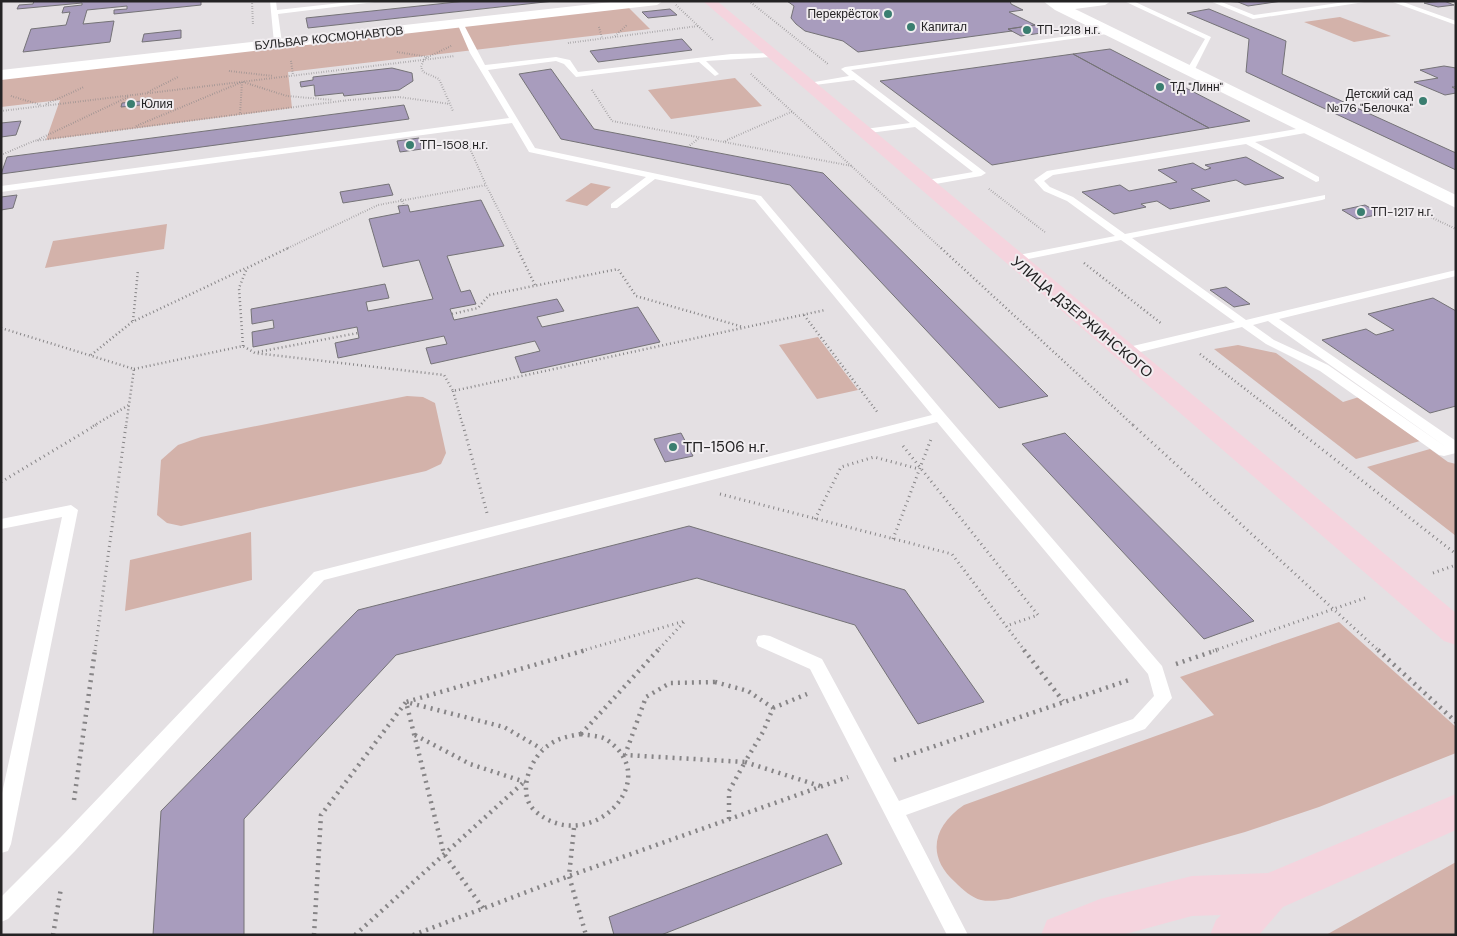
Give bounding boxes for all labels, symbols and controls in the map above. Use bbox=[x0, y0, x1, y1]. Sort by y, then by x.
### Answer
place label: Перекрёсток bbox=[807, 6, 879, 22]
marker: Перекрёсток bbox=[882, 8, 894, 20]
place label: Капитал bbox=[921, 19, 967, 35]
marker: Капитал bbox=[905, 21, 917, 33]
street label: БУЛЬВАР КОСМОНАВТОВ bbox=[254, 22, 404, 54]
place label: ТП-1218 н.г. bbox=[1037, 22, 1100, 38]
marker: ТП-1218 н.г. bbox=[1021, 24, 1033, 36]
place label: ТД "Линн" bbox=[1170, 79, 1224, 95]
marker: ТД "Линн" bbox=[1154, 81, 1166, 93]
place label: Детский сад №176 "Белочка" bbox=[1326, 86, 1414, 116]
marker: Детский сад №176 "Белочка" bbox=[1417, 95, 1429, 107]
place label: Юлия bbox=[141, 96, 173, 112]
marker: Юлия bbox=[125, 98, 137, 110]
place label: ТП-1508 н.г. bbox=[420, 137, 488, 153]
marker: ТП-1508 н.г. bbox=[404, 139, 416, 151]
place label: ТП-1217 н.г. bbox=[1371, 204, 1433, 220]
marker: ТП-1217 н.г. bbox=[1355, 206, 1367, 218]
street label: УЛИЦА ДЗЕРЖИНСКОГО bbox=[1007, 252, 1157, 382]
place label: ТП-1506 н.г. bbox=[683, 437, 768, 457]
marker: ТП-1506 н.г. bbox=[667, 441, 679, 453]

